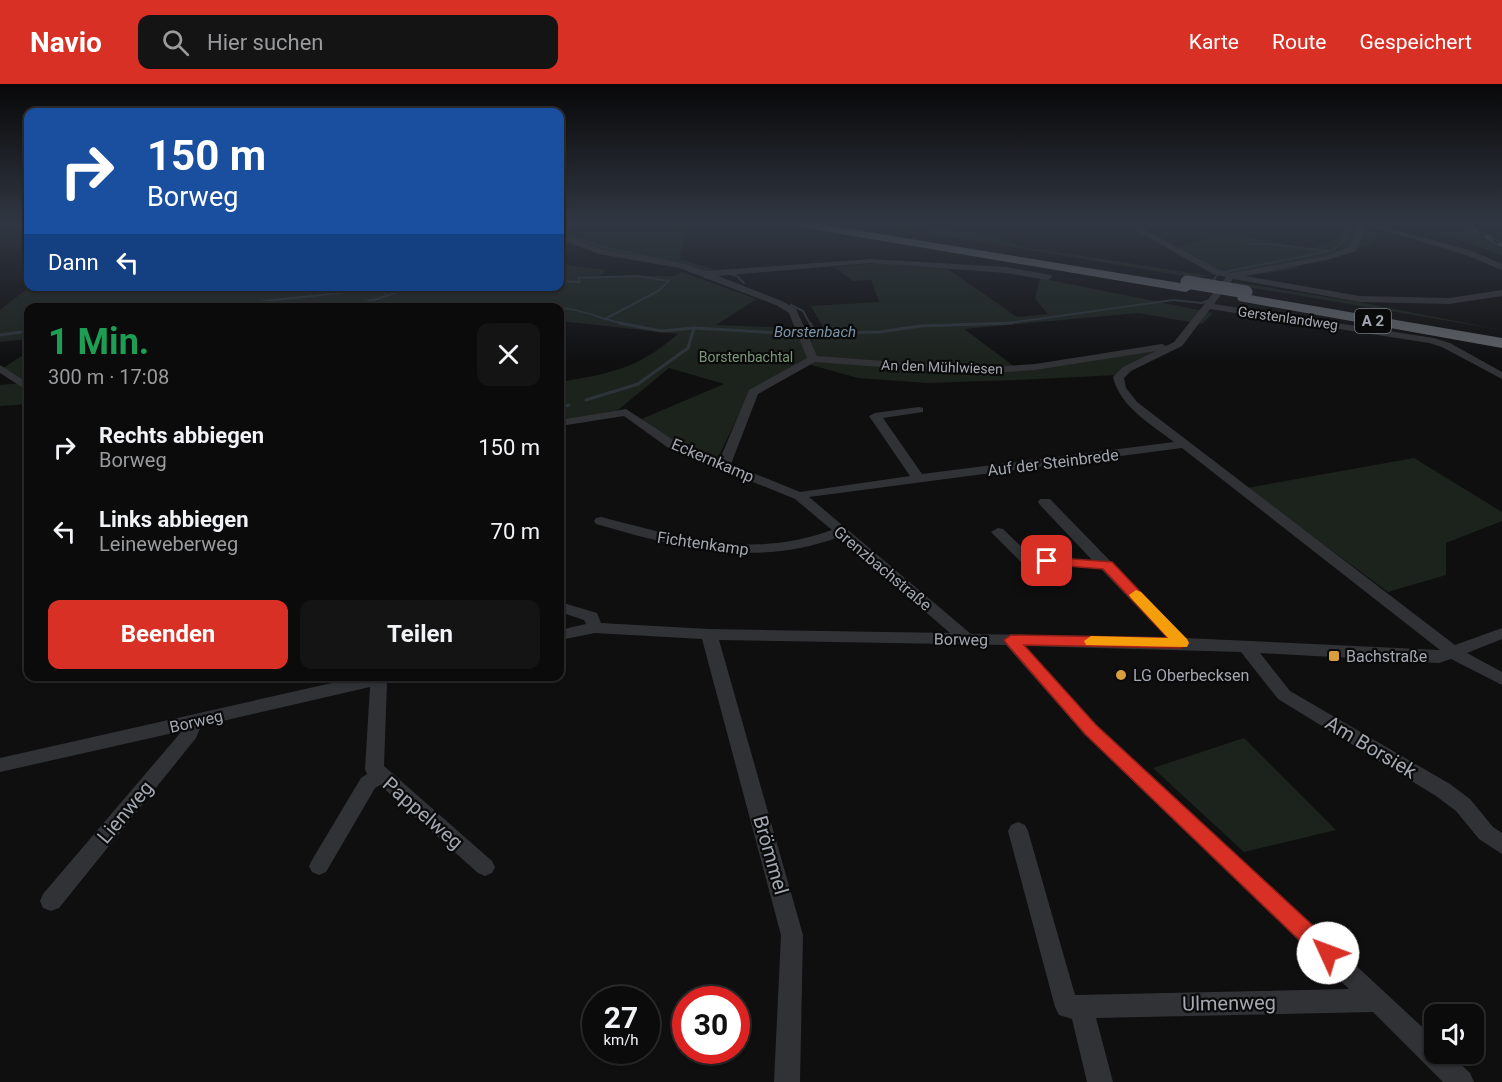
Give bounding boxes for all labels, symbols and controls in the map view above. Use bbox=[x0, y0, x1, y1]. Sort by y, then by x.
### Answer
search box bbox=[138, 15, 558, 69]
text: Navio bbox=[30, 26, 102, 59]
icon: search bbox=[159, 26, 192, 59]
text: Hier suchen bbox=[207, 30, 324, 55]
text: Karte bbox=[1189, 30, 1239, 54]
text: Route bbox=[1272, 30, 1326, 54]
text: Gespeichert bbox=[1359, 30, 1472, 54]
text: 150 m bbox=[147, 131, 266, 180]
icon: right bbox=[48, 132, 126, 210]
text: Borweg bbox=[147, 181, 238, 213]
icon: left bbox=[111, 246, 144, 279]
text: Dann bbox=[48, 250, 99, 275]
street label: Gerstenlandweg bbox=[1237, 303, 1339, 333]
road number: A 2 bbox=[1355, 309, 1391, 333]
text: 1 Min. bbox=[48, 321, 149, 363]
button: close bbox=[477, 323, 540, 386]
water label: Borstenbach bbox=[774, 323, 856, 341]
park label: Borstenbachtal bbox=[699, 349, 793, 365]
street label: An den Mühlwiesen bbox=[881, 357, 1003, 377]
text: 300 m · 17:08 bbox=[48, 365, 169, 389]
text: Rechts abbiegen bbox=[99, 423, 264, 448]
icon: right bbox=[48, 431, 81, 464]
text: 150 m bbox=[478, 435, 540, 460]
street label: Eckernkamp bbox=[669, 435, 757, 486]
street label: Auf der Steinbrede bbox=[986, 445, 1120, 480]
text: Borweg bbox=[99, 448, 167, 472]
text: Links abbiegen bbox=[99, 507, 249, 532]
icon: left bbox=[48, 515, 81, 548]
text: 70 m bbox=[491, 519, 540, 544]
street label: Grenzbachstraße bbox=[830, 522, 935, 615]
street label: Fichtenkamp bbox=[656, 528, 750, 559]
text: Leineweberweg bbox=[99, 532, 238, 556]
pin bbox=[1021, 535, 1072, 586]
icon: arrive bbox=[1030, 544, 1063, 577]
button: Beenden bbox=[48, 600, 288, 669]
button: Teilen bbox=[300, 600, 540, 669]
street label: Borweg bbox=[934, 630, 988, 649]
place label: Bachstraße bbox=[1346, 647, 1427, 666]
marker: Bachstraße bbox=[1327, 649, 1341, 663]
place label: LG Oberbecksen bbox=[1133, 666, 1249, 685]
marker: LG Oberbecksen bbox=[1114, 668, 1128, 682]
street label: Borweg bbox=[168, 706, 225, 737]
street label: Am Borsiek bbox=[1321, 710, 1422, 784]
street label: Pappelweg bbox=[378, 772, 468, 854]
street label: Lienweg bbox=[92, 776, 158, 848]
street label: Brömmel bbox=[748, 813, 794, 897]
position arrow bbox=[1296, 921, 1360, 985]
speed limit sign: 30 bbox=[672, 986, 750, 1064]
street label: Ulmenweg bbox=[1182, 990, 1276, 1016]
text: 27 bbox=[604, 1000, 638, 1035]
map controls bbox=[1424, 1004, 1484, 1064]
button: sound bbox=[1424, 1004, 1484, 1064]
text: km/h bbox=[603, 1031, 639, 1049]

